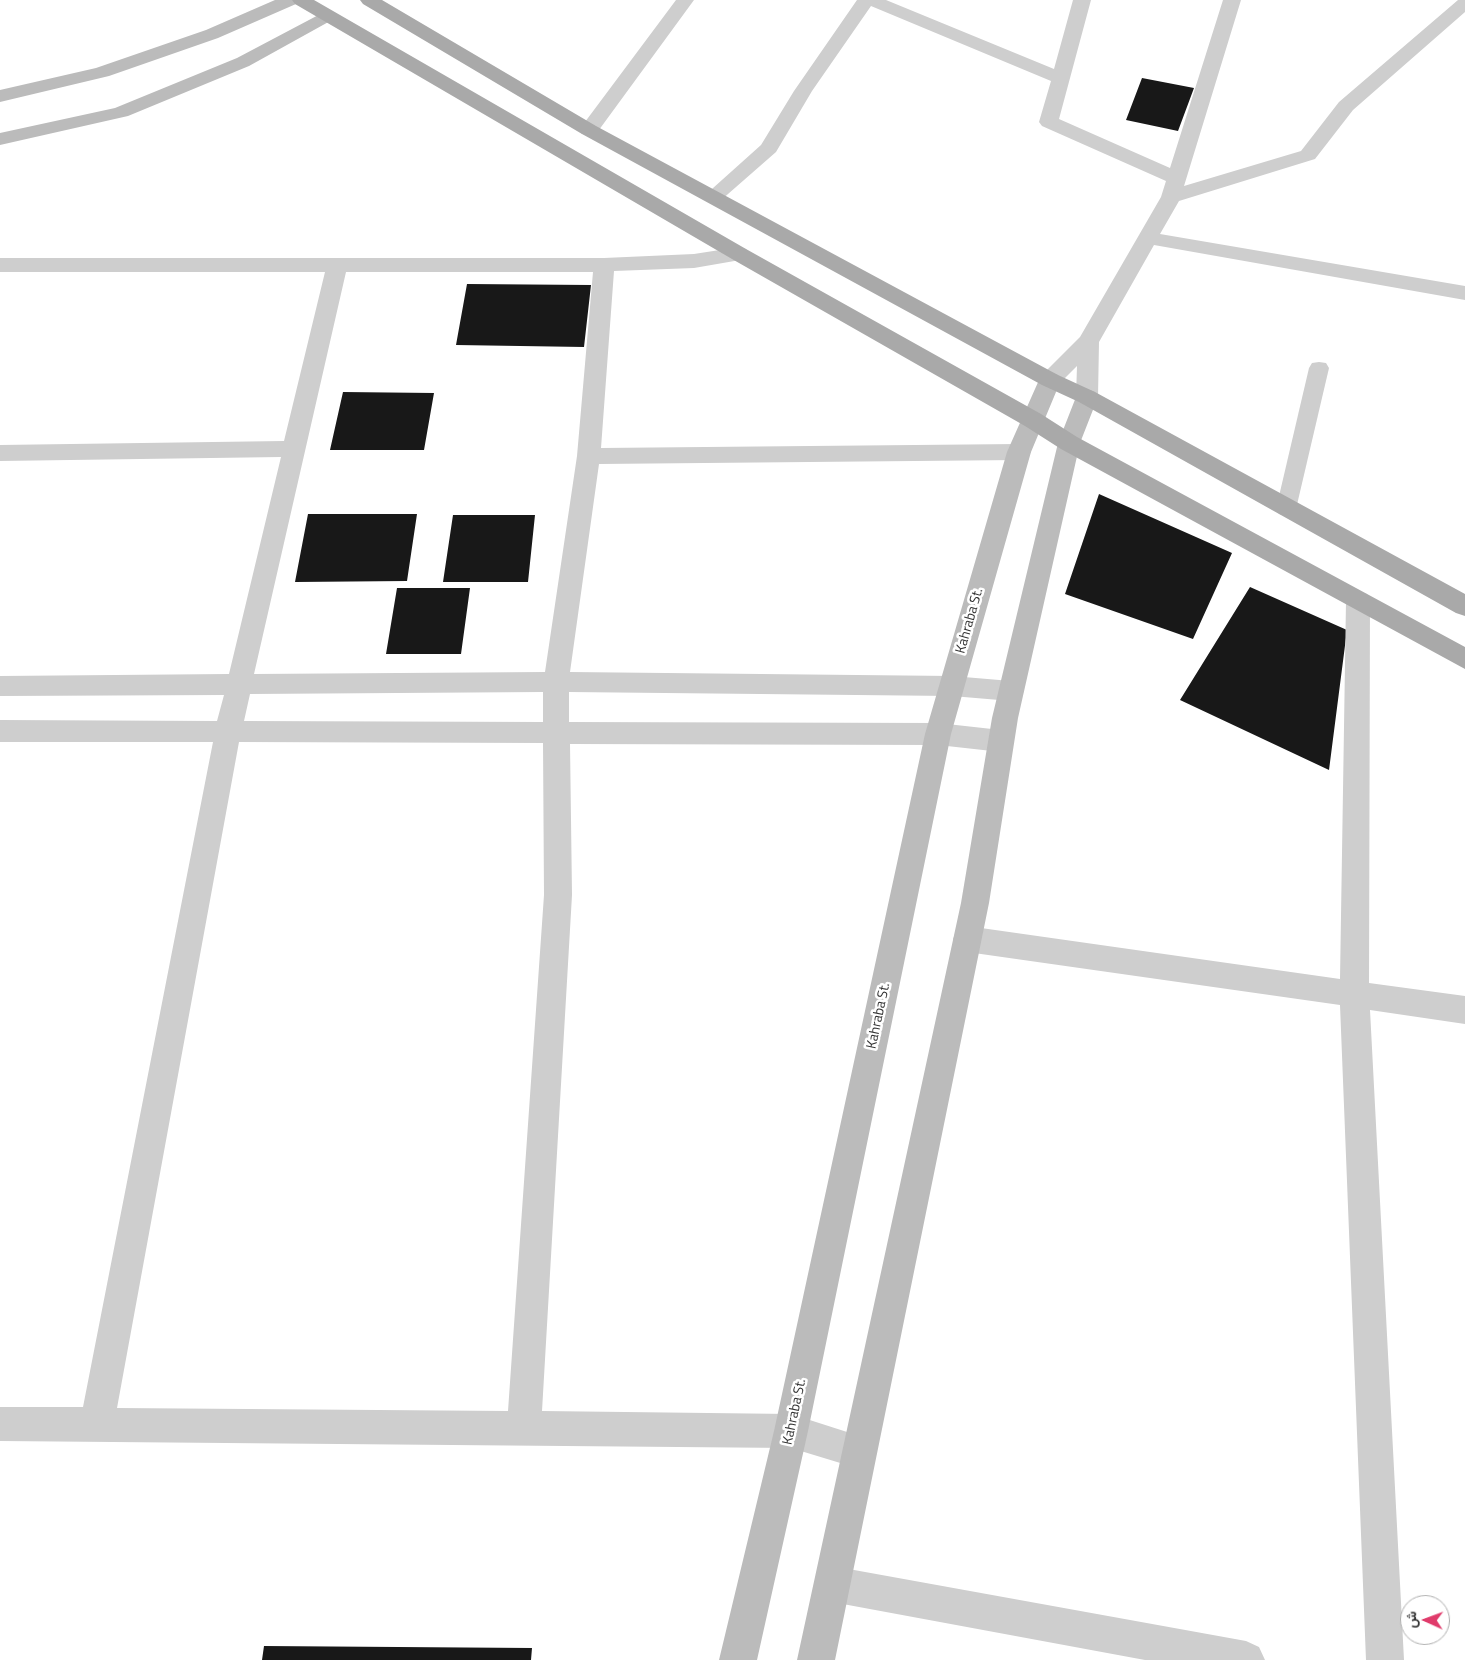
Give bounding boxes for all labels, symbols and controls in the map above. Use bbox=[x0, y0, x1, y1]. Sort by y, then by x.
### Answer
street label: Kahraba St. bbox=[953, 586, 987, 656]
street label: Kahraba St. bbox=[864, 981, 894, 1051]
street label: Kahraba St. bbox=[780, 1377, 810, 1447]
north arrow bbox=[1400, 1595, 1450, 1645]
text: ش bbox=[1400, 1611, 1421, 1628]

